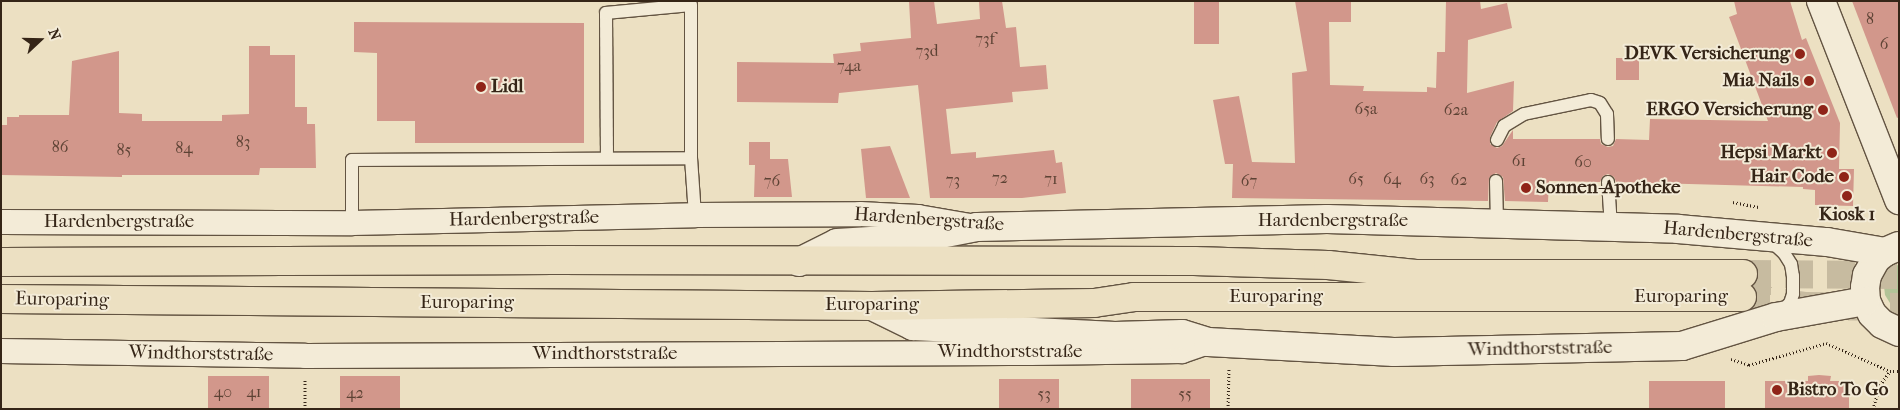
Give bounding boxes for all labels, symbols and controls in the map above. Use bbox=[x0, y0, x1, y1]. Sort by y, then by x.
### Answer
house number: 8 bbox=[1866, 9, 1874, 29]
north arrow bbox=[15, 15, 65, 65]
text: N bbox=[45, 26, 64, 42]
house number: 73f bbox=[975, 29, 995, 49]
house number: 6 bbox=[1880, 34, 1888, 54]
house number: 73d bbox=[916, 41, 938, 61]
place label: DEVK Versicherung bbox=[1624, 43, 1790, 65]
marker: DEVK Versicherung bbox=[1794, 48, 1806, 60]
house number: 74a bbox=[837, 56, 861, 76]
place label: Mia Nails bbox=[1722, 70, 1799, 92]
marker: Mia Nails bbox=[1803, 75, 1815, 87]
place label: Lidl bbox=[491, 76, 524, 98]
marker: Lidl bbox=[475, 81, 487, 93]
house number: 65a bbox=[1355, 99, 1377, 119]
place label: ERGO Versicherung bbox=[1646, 99, 1813, 121]
house number: 62a bbox=[1444, 100, 1468, 120]
marker: ERGO Versicherung bbox=[1817, 104, 1829, 116]
house number: 83 bbox=[236, 132, 250, 152]
house number: 86 bbox=[52, 137, 68, 157]
house number: 84 bbox=[175, 138, 193, 158]
house number: 85 bbox=[117, 140, 131, 160]
place label: Hepsi Markt bbox=[1720, 142, 1822, 164]
marker: Hepsi Markt bbox=[1826, 147, 1838, 159]
house number: 61 bbox=[1512, 151, 1526, 171]
house number: 60 bbox=[1574, 152, 1592, 172]
place label: Hair Code bbox=[1750, 166, 1834, 188]
house number: 72 bbox=[992, 168, 1008, 188]
house number: 71 bbox=[1044, 169, 1058, 189]
house number: 65 bbox=[1348, 169, 1364, 189]
house number: 64 bbox=[1383, 169, 1401, 189]
house number: 63 bbox=[1419, 169, 1435, 189]
house number: 73 bbox=[946, 170, 960, 190]
house number: 62 bbox=[1451, 170, 1467, 190]
house number: 76 bbox=[764, 171, 780, 191]
house number: 67 bbox=[1241, 171, 1257, 191]
marker: Hair Code bbox=[1838, 171, 1850, 183]
place label: Sonnen-Apotheke bbox=[1536, 177, 1680, 199]
marker: Sonnen-Apotheke bbox=[1520, 182, 1532, 194]
marker: Kiosk 1 bbox=[1841, 190, 1853, 202]
street label: Hardenbergstraße bbox=[853, 203, 1005, 237]
place label: Kiosk 1 bbox=[1819, 204, 1875, 226]
street label: Hardenbergstraße bbox=[449, 206, 599, 232]
street label: Hardenbergstraße bbox=[1258, 210, 1408, 232]
street label: Hardenbergstraße bbox=[44, 211, 194, 233]
street label: Hardenbergstraße bbox=[1662, 217, 1814, 253]
street label: Europaring bbox=[1229, 286, 1323, 308]
street label: Europaring bbox=[1634, 286, 1728, 308]
street label: Europaring bbox=[15, 288, 109, 312]
street label: Europaring bbox=[420, 292, 514, 314]
street label: Europaring bbox=[825, 294, 919, 316]
street label: Windthorststraße bbox=[1467, 336, 1613, 362]
street label: Windthorststraße bbox=[128, 341, 274, 367]
street label: Windthorststraße bbox=[938, 341, 1082, 363]
street label: Windthorststraße bbox=[533, 343, 677, 365]
place label: Bistro To Go bbox=[1787, 379, 1888, 401]
house number: 40 bbox=[214, 382, 232, 402]
house number: 41 bbox=[246, 382, 262, 402]
house number: 42 bbox=[346, 383, 364, 403]
house number: 53 bbox=[1037, 384, 1051, 404]
house number: 55 bbox=[1178, 384, 1192, 404]
marker: Bistro To Go bbox=[1771, 384, 1783, 396]

